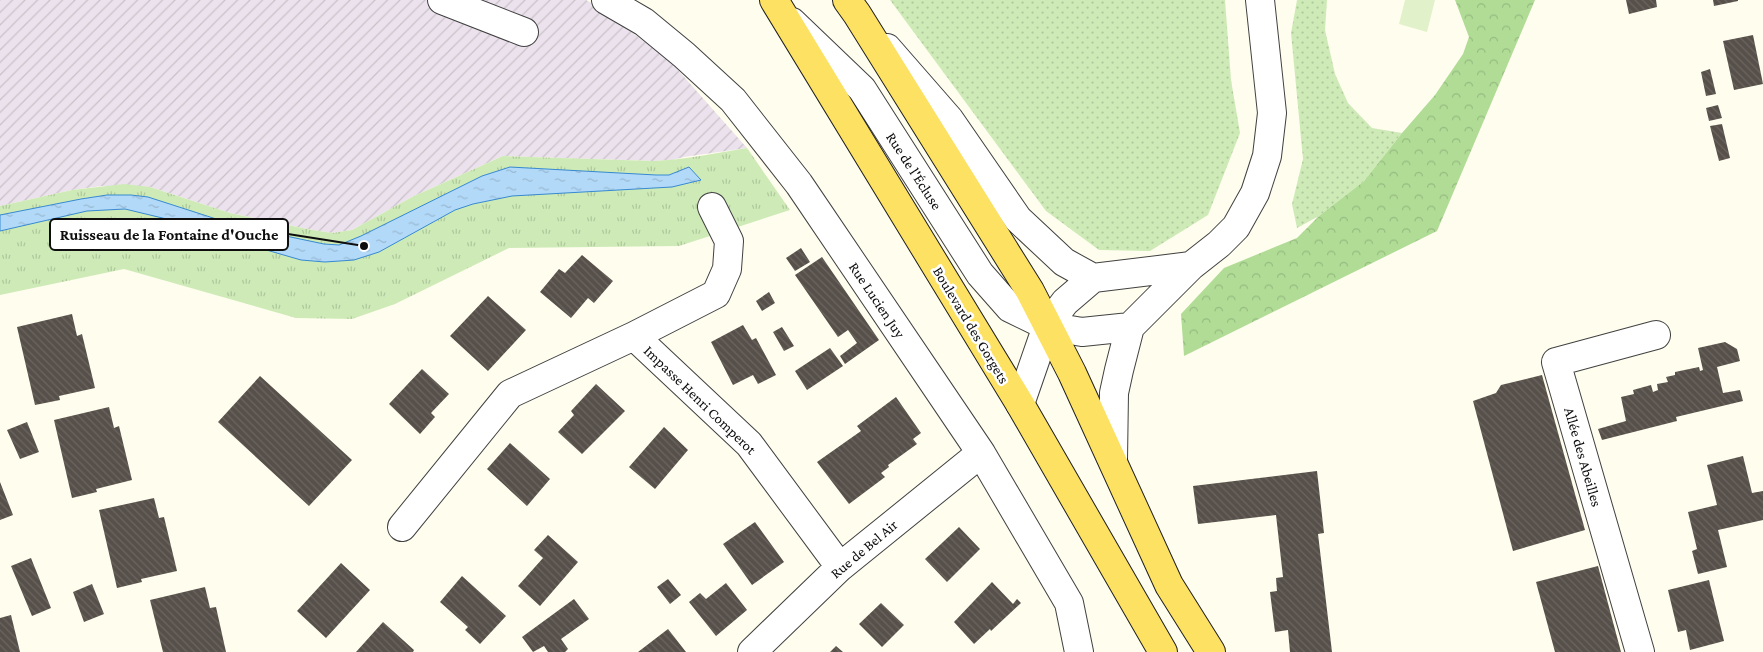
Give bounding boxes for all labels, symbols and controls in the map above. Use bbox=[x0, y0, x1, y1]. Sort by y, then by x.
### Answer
street label: Rue de l'Écluse bbox=[883, 129, 945, 213]
callout: Ruisseau de la Fontaine d'Ouche bbox=[50, 219, 288, 250]
text: Ruisseau de la Fontaine d'Ouche bbox=[60, 226, 279, 243]
street label: Rue Lucien Juy bbox=[845, 259, 908, 342]
street label: Boulevard des Gorgets bbox=[929, 264, 1012, 387]
street label: Impasse Henri Comperot bbox=[640, 342, 760, 459]
street label: Allée des Abeilles bbox=[1561, 405, 1605, 509]
street label: Rue de Bel Air bbox=[827, 516, 901, 582]

